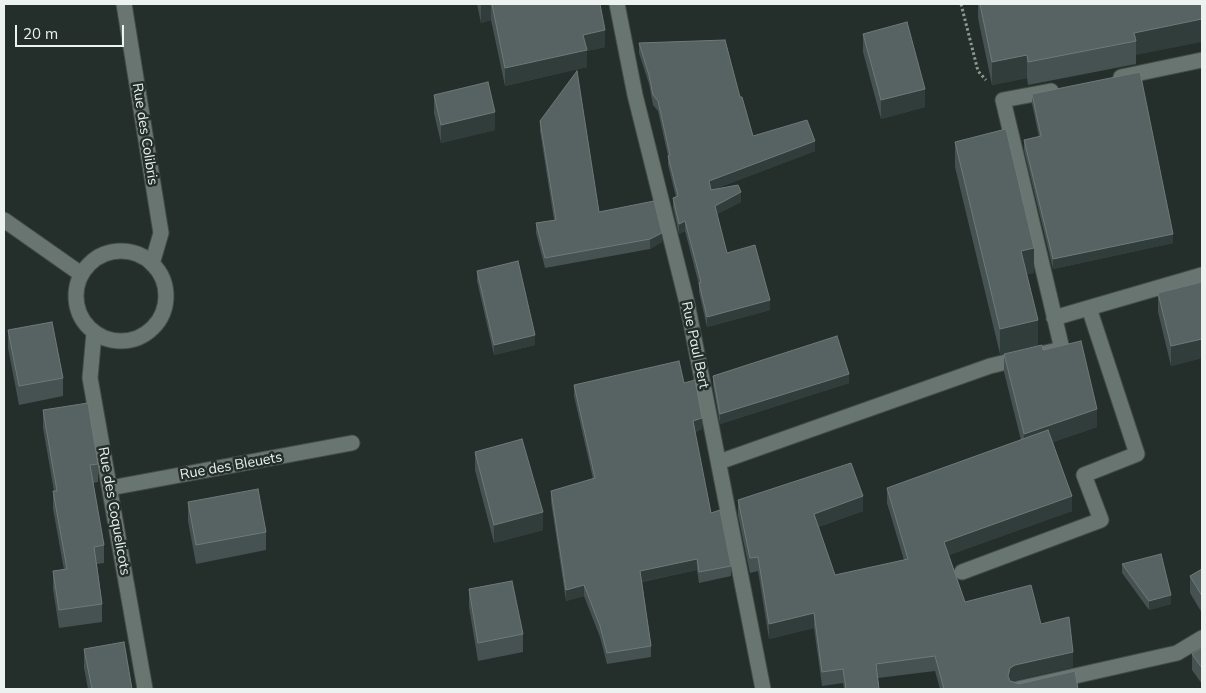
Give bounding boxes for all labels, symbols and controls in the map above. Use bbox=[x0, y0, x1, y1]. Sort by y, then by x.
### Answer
scale bar bbox=[18, 15, 126, 47]
text: 20 m bbox=[23, 24, 58, 43]
street label: Rue des Colibris bbox=[129, 82, 161, 186]
street label: Rue Paul Bert bbox=[678, 300, 712, 390]
street label: Rue des Coquelicots bbox=[94, 446, 134, 576]
street label: Rue des Bleuets bbox=[179, 449, 283, 483]

